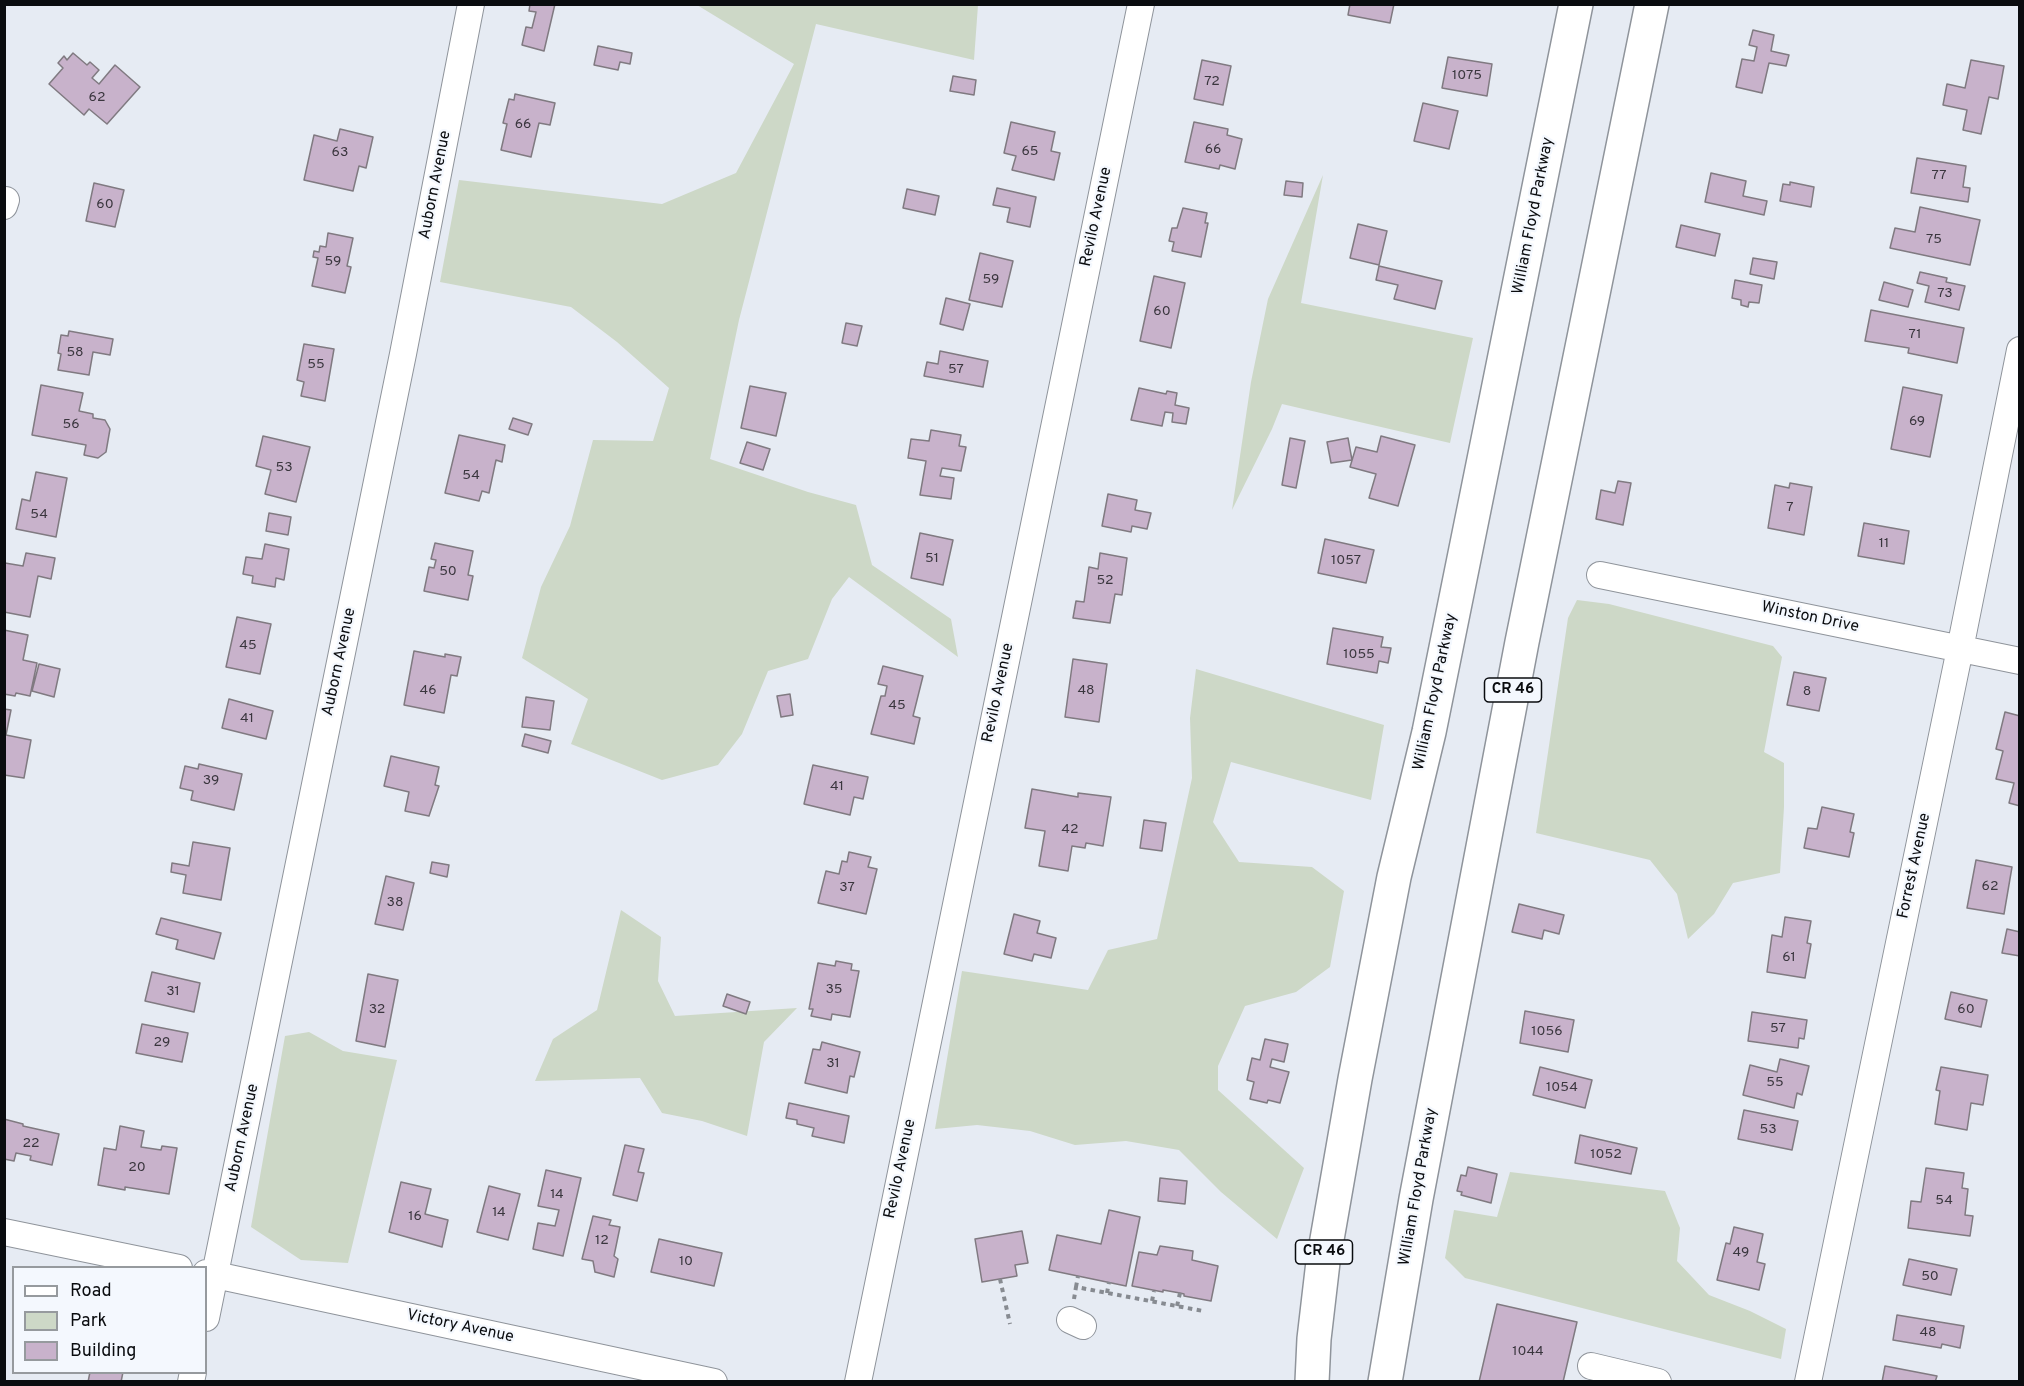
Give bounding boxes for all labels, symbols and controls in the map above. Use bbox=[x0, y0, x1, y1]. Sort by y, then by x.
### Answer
house number: 1075 bbox=[1452, 68, 1482, 84]
house number: 72 bbox=[1204, 74, 1220, 90]
house number: 62 bbox=[89, 90, 105, 106]
house number: 66 bbox=[515, 117, 531, 133]
street label: Auborn Avenue bbox=[416, 129, 456, 241]
street label: William Floyd Parkway bbox=[1509, 136, 1559, 296]
house number: 66 bbox=[1205, 142, 1221, 158]
house number: 65 bbox=[1021, 144, 1039, 160]
house number: 63 bbox=[332, 145, 348, 161]
street label: Revilo Avenue bbox=[1077, 166, 1117, 268]
house number: 77 bbox=[1931, 168, 1947, 184]
house number: 60 bbox=[96, 197, 114, 213]
house number: 75 bbox=[1926, 232, 1942, 248]
house number: 59 bbox=[325, 254, 341, 270]
house number: 59 bbox=[983, 272, 999, 288]
house number: 73 bbox=[1937, 286, 1953, 302]
house number: 60 bbox=[1153, 304, 1171, 320]
house number: 71 bbox=[1909, 327, 1921, 343]
house number: 58 bbox=[66, 345, 84, 361]
house number: 55 bbox=[307, 357, 325, 373]
house number: 57 bbox=[948, 362, 964, 378]
house number: 69 bbox=[1909, 414, 1925, 430]
house number: 56 bbox=[62, 417, 80, 433]
house number: 53 bbox=[275, 460, 293, 476]
house number: 54 bbox=[462, 468, 480, 484]
house number: 7 bbox=[1786, 500, 1794, 516]
house number: 54 bbox=[30, 507, 48, 523]
house number: 11 bbox=[1879, 536, 1889, 552]
house number: 51 bbox=[925, 551, 939, 567]
house number: 1057 bbox=[1331, 553, 1361, 569]
house number: 50 bbox=[439, 564, 457, 580]
house number: 52 bbox=[1096, 573, 1114, 589]
street label: Winston Drive bbox=[1759, 598, 1861, 638]
street label: Auborn Avenue bbox=[319, 606, 361, 718]
street label: William Floyd Parkway bbox=[1410, 612, 1462, 772]
house number: 45 bbox=[239, 638, 257, 654]
street label: Revilo Avenue bbox=[979, 642, 1019, 744]
house number: 1055 bbox=[1343, 647, 1375, 663]
road number: CR 46 bbox=[1484, 678, 1541, 702]
house number: 46 bbox=[419, 683, 437, 699]
house number: 48 bbox=[1077, 683, 1095, 699]
house number: 8 bbox=[1803, 684, 1811, 700]
house number: 45 bbox=[888, 698, 906, 714]
house number: 41 bbox=[240, 711, 254, 727]
house number: 39 bbox=[203, 773, 219, 789]
house number: 41 bbox=[830, 779, 844, 795]
street label: Forrest Avenue bbox=[1894, 811, 1936, 921]
house number: 42 bbox=[1061, 822, 1079, 838]
house number: 62 bbox=[1982, 879, 1998, 895]
house number: 37 bbox=[839, 880, 855, 896]
house number: 38 bbox=[387, 895, 403, 911]
house number: 61 bbox=[1782, 950, 1796, 966]
house number: 35 bbox=[825, 982, 843, 998]
house number: 31 bbox=[166, 984, 180, 1000]
house number: 32 bbox=[369, 1002, 385, 1018]
house number: 60 bbox=[1957, 1002, 1975, 1018]
house number: 57 bbox=[1770, 1021, 1786, 1037]
house number: 1056 bbox=[1531, 1024, 1563, 1040]
house number: 29 bbox=[154, 1035, 170, 1051]
house number: 31 bbox=[826, 1056, 840, 1072]
house number: 55 bbox=[1766, 1075, 1784, 1091]
house number: 1054 bbox=[1546, 1080, 1578, 1096]
street label: Auborn Avenue bbox=[222, 1082, 264, 1194]
street label: William Floyd Parkway bbox=[1396, 1107, 1442, 1267]
street label: Revilo Avenue bbox=[881, 1118, 921, 1220]
house number: 53 bbox=[1759, 1122, 1777, 1138]
house number: 22 bbox=[22, 1136, 40, 1152]
house number: 1052 bbox=[1590, 1147, 1622, 1163]
house number: 20 bbox=[128, 1160, 146, 1176]
house number: 14 bbox=[550, 1187, 564, 1203]
house number: 54 bbox=[1935, 1193, 1953, 1209]
house number: 14 bbox=[492, 1205, 506, 1221]
house number: 16 bbox=[408, 1209, 422, 1225]
house number: 12 bbox=[595, 1233, 609, 1249]
road number: CR 46 bbox=[1296, 1240, 1352, 1264]
house number: 49 bbox=[1733, 1245, 1749, 1261]
house number: 10 bbox=[679, 1254, 693, 1270]
legend bbox=[12, 1266, 207, 1374]
house number: 50 bbox=[1921, 1269, 1939, 1285]
text: Road bbox=[70, 1280, 112, 1303]
street label: Victory Avenue bbox=[405, 1306, 515, 1348]
text: Park bbox=[70, 1310, 107, 1333]
house number: 48 bbox=[1919, 1325, 1937, 1341]
text: Building bbox=[70, 1340, 136, 1363]
house number: 1044 bbox=[1512, 1344, 1544, 1360]

